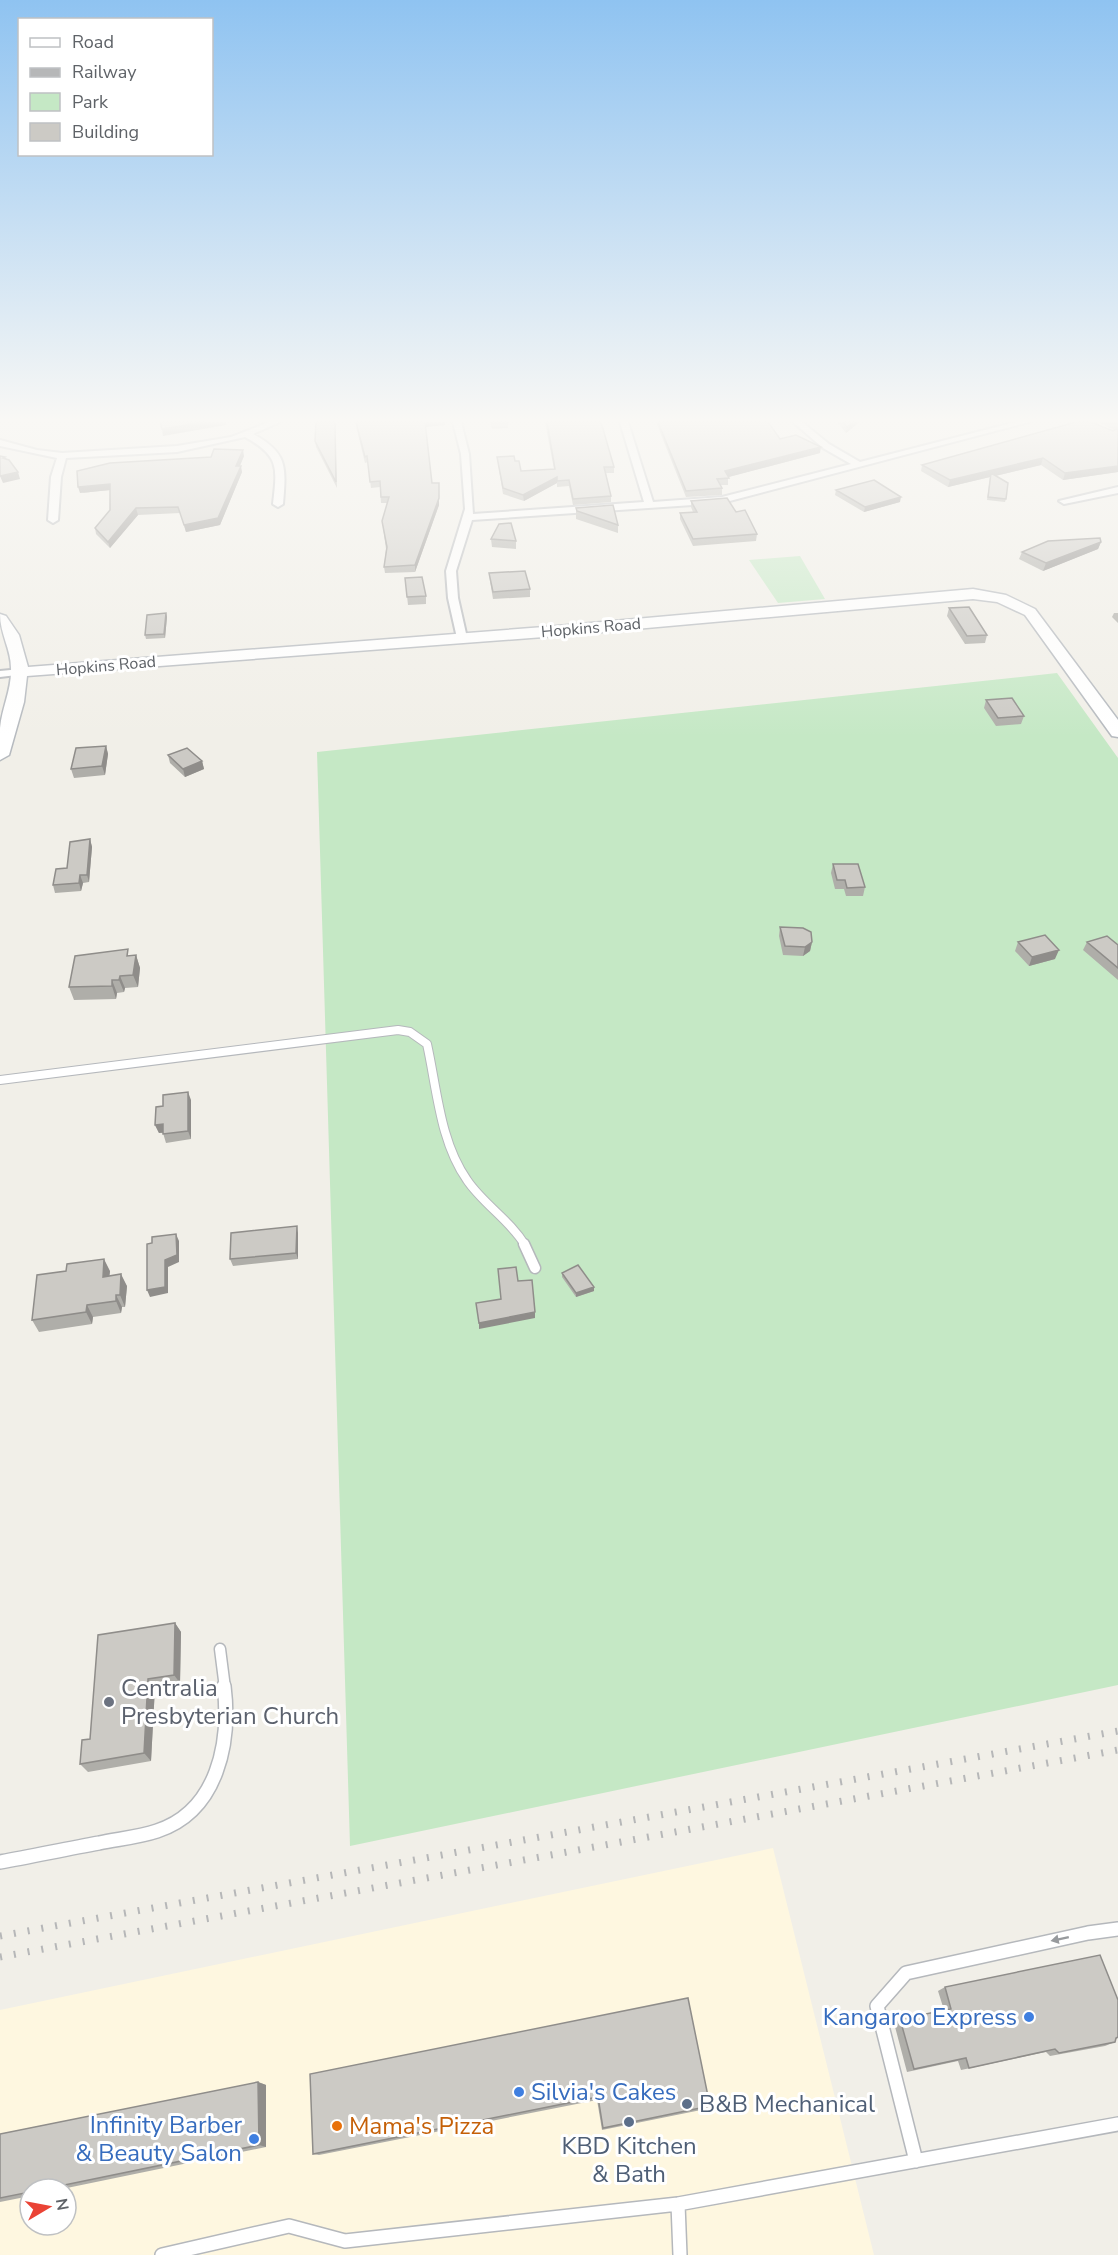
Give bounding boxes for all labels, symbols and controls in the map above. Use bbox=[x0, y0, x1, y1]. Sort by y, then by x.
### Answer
legend bbox=[18, 18, 213, 156]
text: Road bbox=[72, 30, 114, 54]
text: Railway bbox=[72, 60, 137, 84]
text: Park bbox=[72, 90, 109, 114]
text: Building bbox=[72, 120, 139, 144]
street label: Hopkins Road bbox=[540, 613, 642, 643]
street label: Hopkins Road bbox=[55, 651, 157, 681]
place label: Centralia Presbyterian Church bbox=[121, 1672, 339, 1732]
marker: Centralia Presbyterian Church bbox=[102, 1695, 116, 1709]
one-way arrow bbox=[1051, 1935, 1070, 1944]
place label: Kangaroo Express bbox=[823, 2001, 1017, 2033]
marker: Kangaroo Express bbox=[1022, 2010, 1036, 2024]
place label: Silvia's Cakes bbox=[531, 2076, 676, 2108]
marker: Silvia's Cakes bbox=[512, 2085, 526, 2099]
place label: B&B Mechanical bbox=[699, 2088, 875, 2120]
marker: B&B Mechanical bbox=[680, 2097, 694, 2111]
place label: Infinity Barber & Beauty Salon bbox=[76, 2109, 242, 2169]
place label: Mama's Pizza bbox=[349, 2110, 494, 2142]
marker: KBD Kitchen & Bath bbox=[622, 2115, 636, 2129]
marker: Mama's Pizza bbox=[330, 2119, 344, 2133]
place label: KBD Kitchen & Bath bbox=[561, 2130, 697, 2190]
marker: Infinity Barber & Beauty Salon bbox=[247, 2132, 261, 2146]
north arrow bbox=[18, 2177, 78, 2237]
text: N bbox=[50, 2197, 74, 2212]

